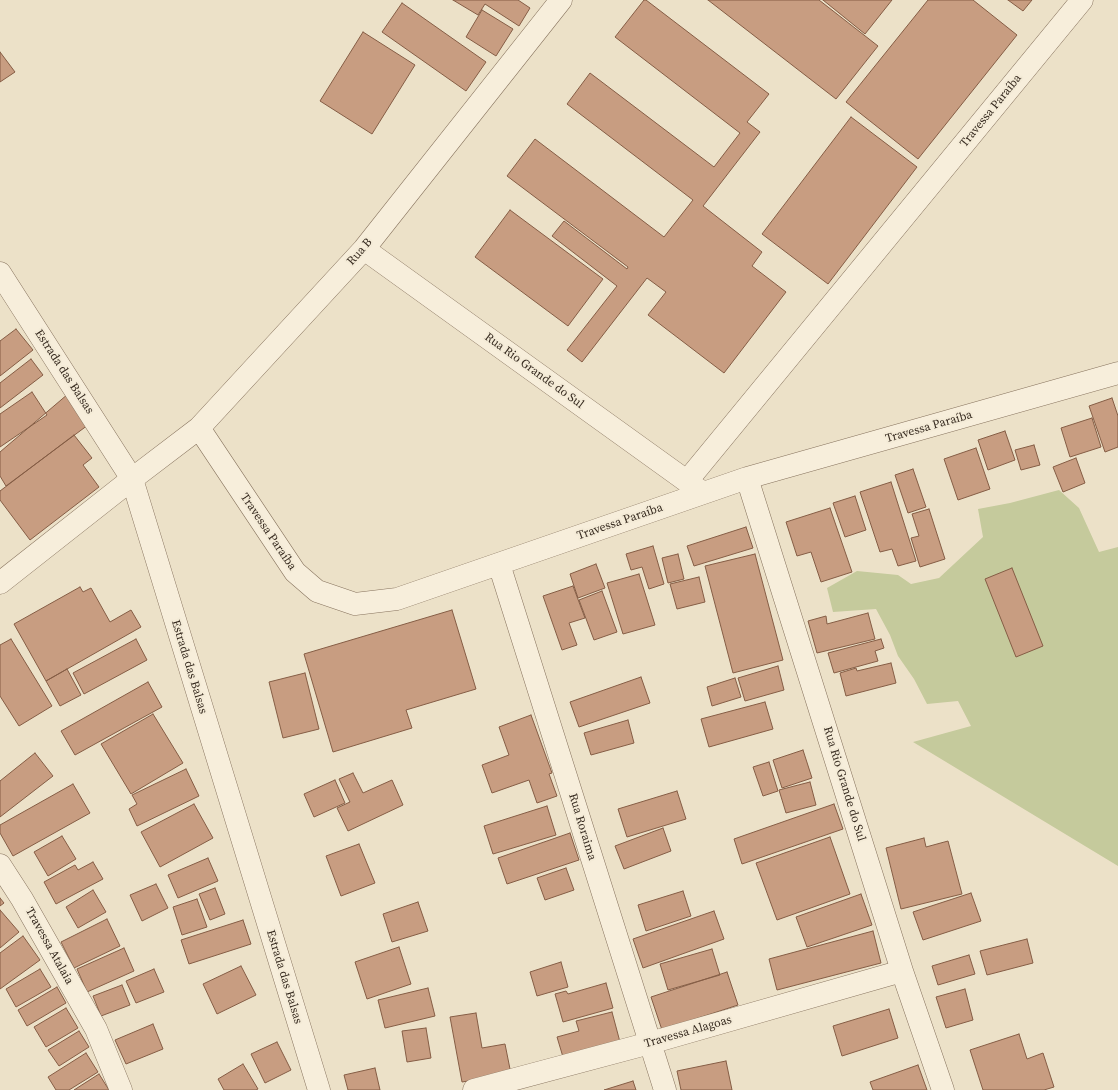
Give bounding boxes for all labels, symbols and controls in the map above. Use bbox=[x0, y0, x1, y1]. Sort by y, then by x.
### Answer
street label: Travessa Paraíba bbox=[957, 72, 1025, 150]
street label: Rua B bbox=[344, 236, 376, 268]
street label: Estrada das Balsas bbox=[31, 327, 97, 417]
street label: Rua Rio Grande do Sul bbox=[482, 330, 586, 412]
street label: Travessa Paraíba bbox=[884, 408, 974, 446]
street label: Travessa Paraíba bbox=[237, 491, 299, 573]
street label: Travessa Paraíba bbox=[575, 501, 665, 543]
street label: Estrada das Balsas bbox=[168, 618, 210, 716]
street label: Rua Rio Grande do Sul bbox=[820, 725, 868, 843]
street label: Rua Roraima bbox=[565, 792, 599, 862]
street label: Travessa Atalaia bbox=[22, 905, 76, 987]
street label: Estrada das Balsas bbox=[263, 928, 305, 1026]
street label: Travessa Alagoas bbox=[643, 1013, 733, 1051]

